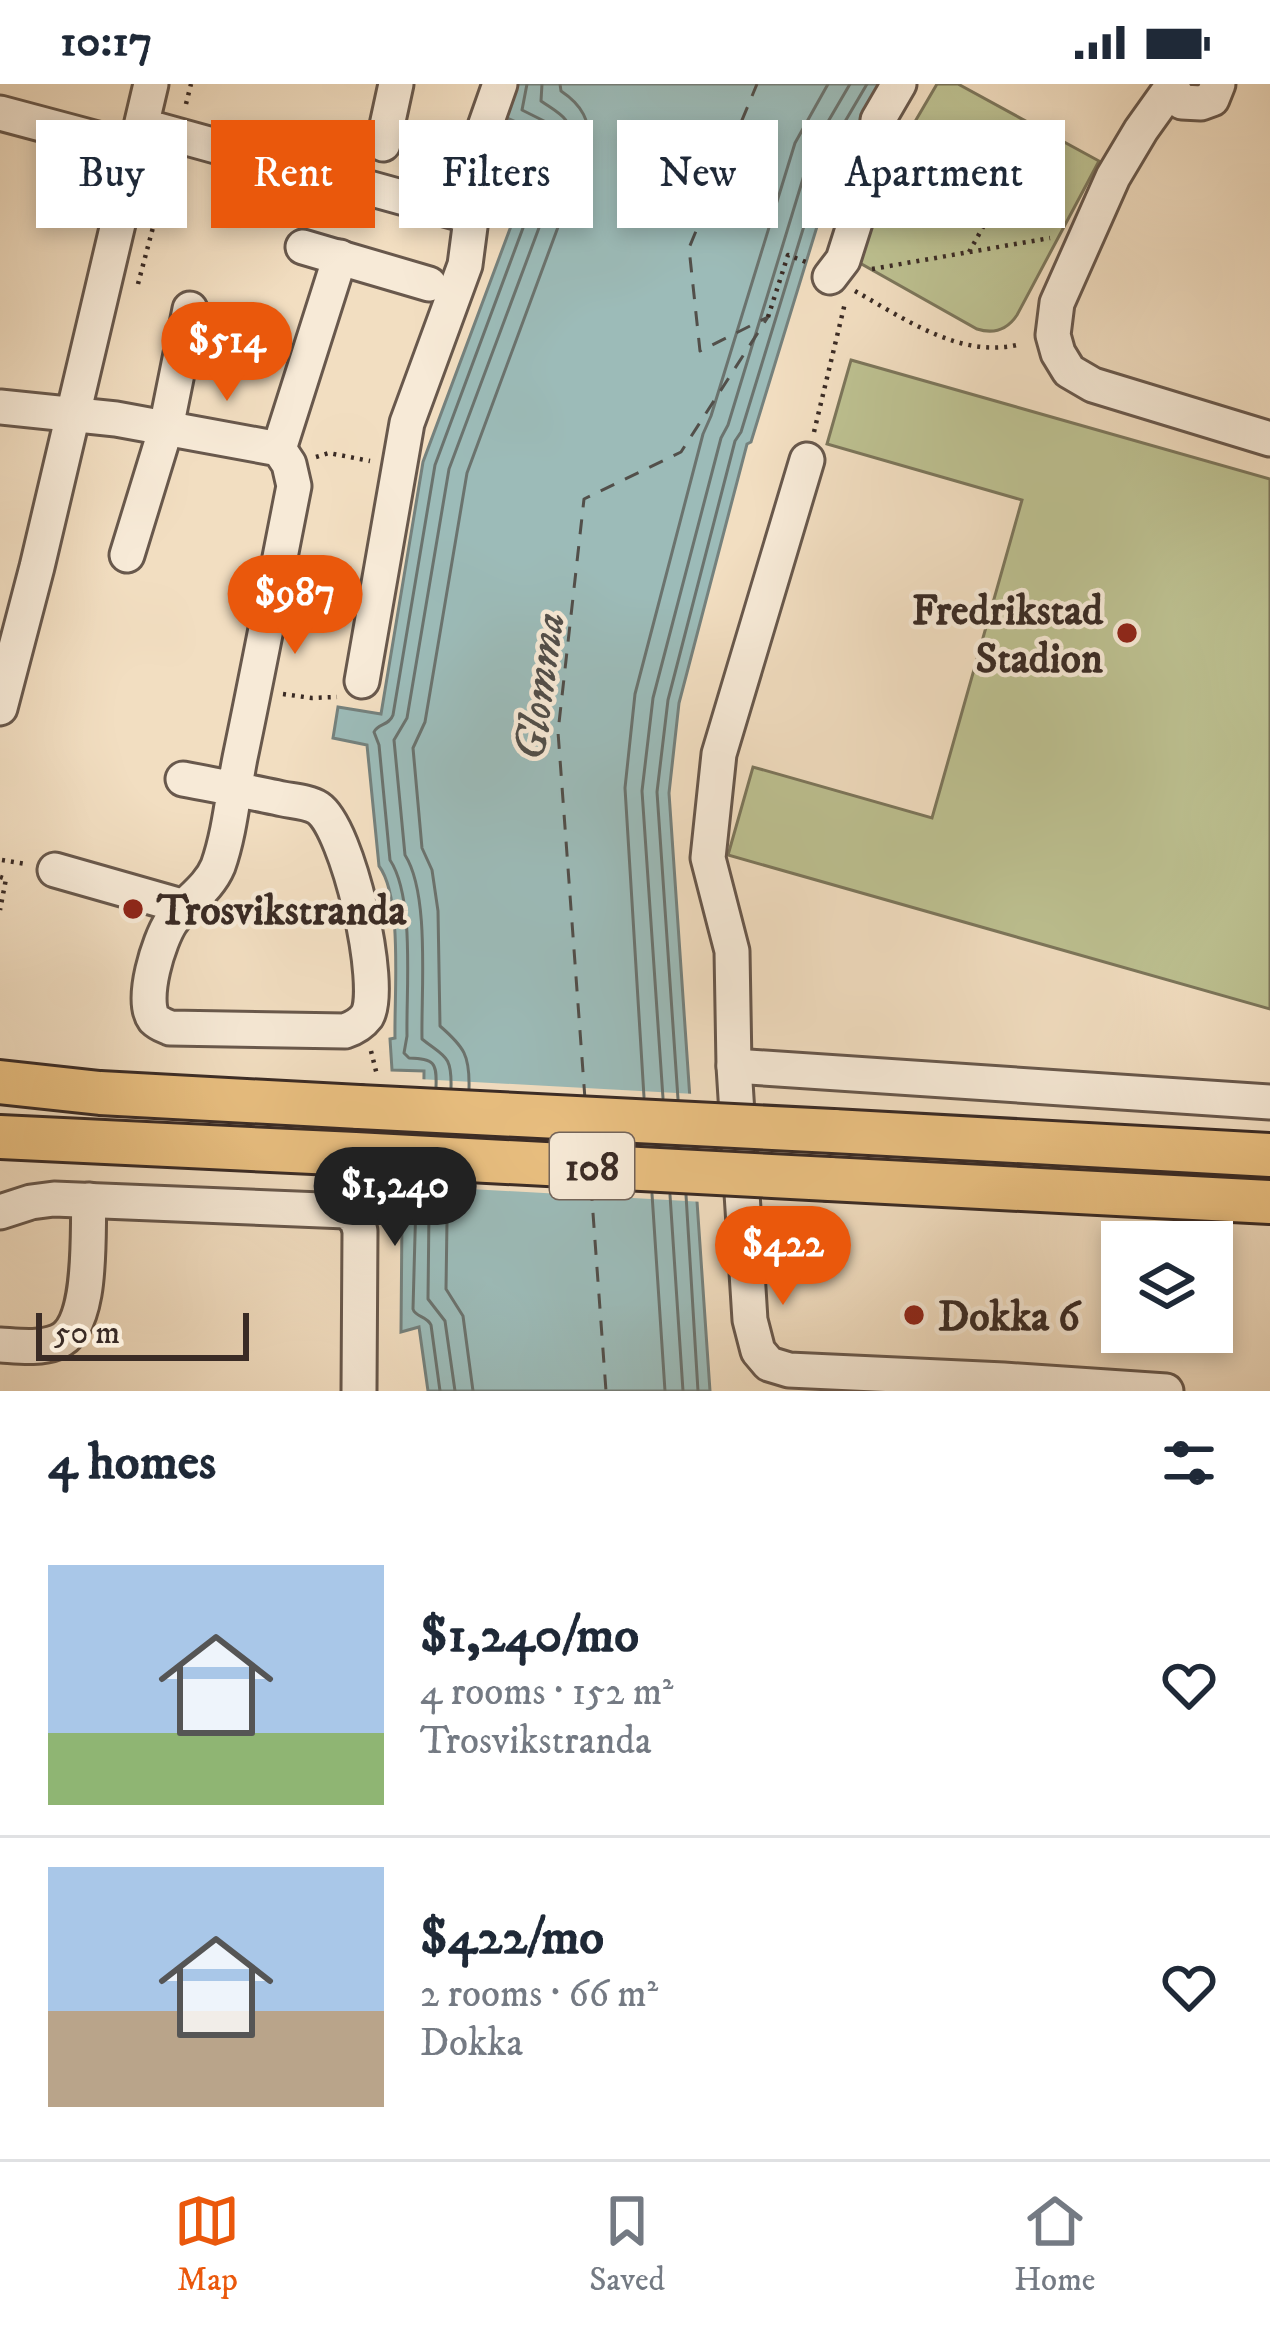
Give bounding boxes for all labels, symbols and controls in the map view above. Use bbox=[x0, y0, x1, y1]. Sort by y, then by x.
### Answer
text: 10:17 bbox=[60, 14, 153, 70]
chip: Buy bbox=[36, 120, 187, 228]
chip: Rent bbox=[211, 120, 375, 228]
chip: Filters bbox=[399, 120, 593, 228]
chip: New bbox=[617, 120, 778, 228]
chip: Apartment bbox=[802, 120, 1065, 228]
pin: $514 bbox=[156, 302, 298, 404]
text: $514 bbox=[188, 316, 266, 365]
pin: $987 bbox=[224, 555, 366, 657]
text: $987 bbox=[255, 569, 335, 618]
place label: Fredrikstad Stadion bbox=[912, 586, 1104, 686]
water label: Glomma bbox=[503, 609, 579, 764]
marker: Fredrikstad Stadion bbox=[1114, 620, 1140, 646]
place label: Trosvikstranda bbox=[156, 886, 407, 938]
marker: Trosvikstranda bbox=[120, 896, 146, 922]
road number: 108 bbox=[550, 1133, 634, 1199]
pin: $1,240 bbox=[297, 1147, 493, 1249]
text: $1,240 bbox=[341, 1161, 449, 1210]
pin: $422 bbox=[712, 1206, 854, 1308]
text: $422 bbox=[742, 1220, 824, 1269]
map controls bbox=[1101, 1221, 1233, 1353]
button: layers bbox=[1101, 1221, 1233, 1353]
place label: Dokka 6 bbox=[938, 1292, 1082, 1344]
marker: Dokka 6 bbox=[901, 1302, 927, 1328]
scale bar bbox=[36, 1307, 249, 1360]
text: 50 m bbox=[54, 1313, 120, 1354]
icon: filters bbox=[1156, 1430, 1222, 1496]
text: 4 homes bbox=[48, 1431, 216, 1495]
text: $1,240/mo bbox=[420, 1604, 639, 1668]
icon: home bbox=[144, 1613, 288, 1757]
icon: heart bbox=[1156, 1652, 1222, 1718]
text: 4 rooms · 152 m² bbox=[420, 1668, 673, 1717]
text: Trosvikstranda bbox=[420, 1717, 652, 1766]
text: $422/mo bbox=[420, 1906, 604, 1970]
icon: home bbox=[144, 1915, 288, 2059]
icon: heart bbox=[1156, 1954, 1222, 2020]
text: 2 rooms · 66 m² bbox=[420, 1970, 658, 2019]
text: Dokka bbox=[420, 2019, 523, 2068]
tab: Map bbox=[174, 2188, 240, 2301]
tab: Saved bbox=[589, 2188, 665, 2301]
tab: Home bbox=[1014, 2188, 1096, 2301]

